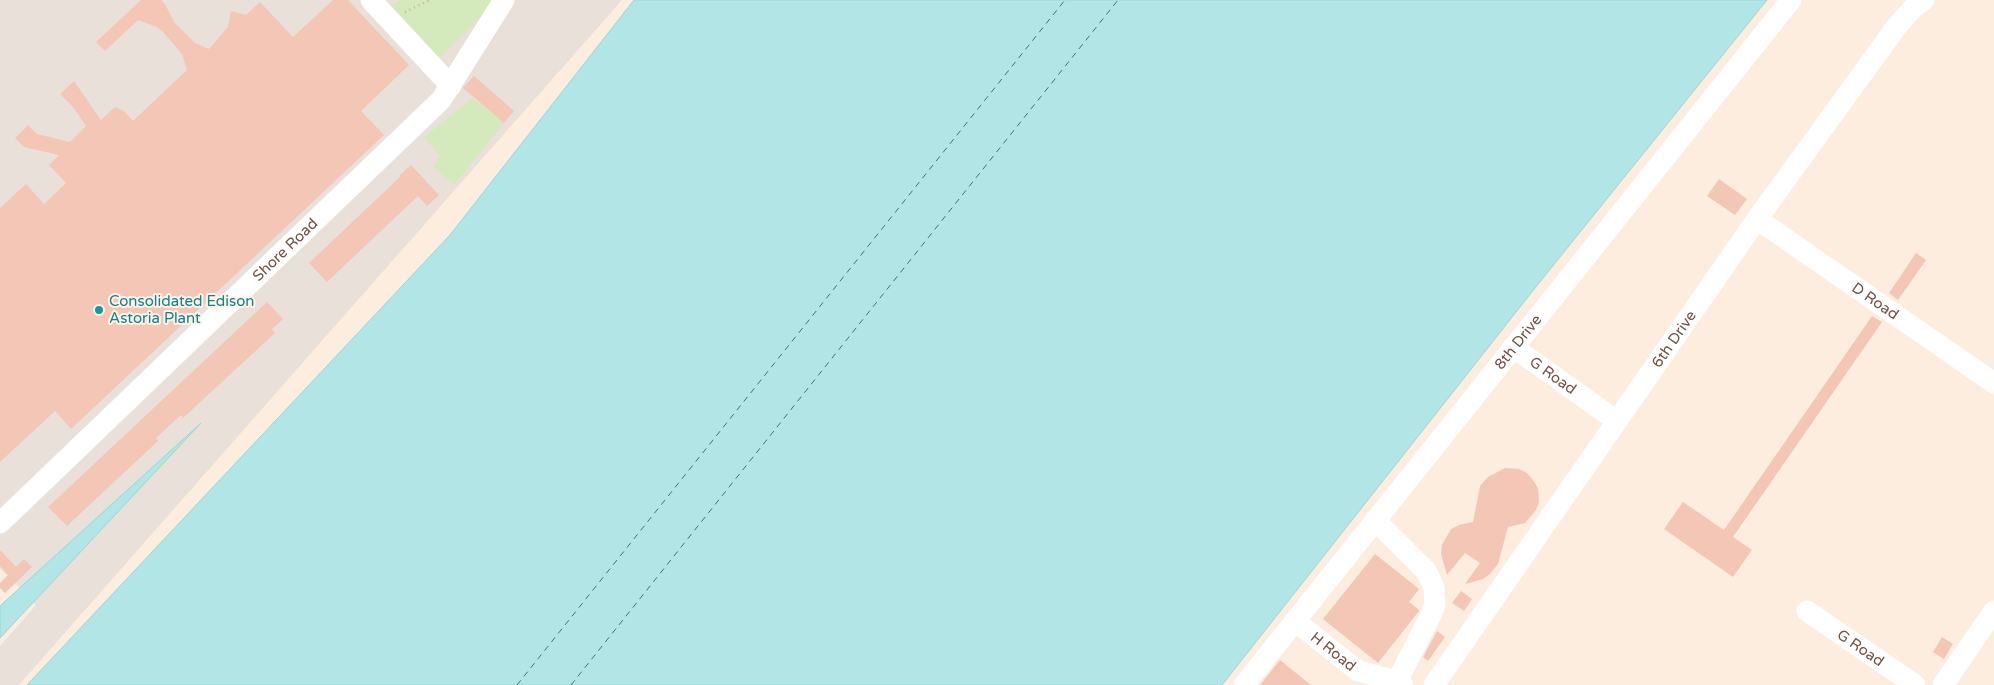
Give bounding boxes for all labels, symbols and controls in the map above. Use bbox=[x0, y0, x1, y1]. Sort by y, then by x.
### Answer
street label: Shore Road bbox=[249, 214, 321, 285]
street label: D Road bbox=[1849, 278, 1902, 323]
place label: Consolidated Edison Astoria Plant bbox=[109, 292, 254, 327]
marker: Consolidated Edison Astoria Plant bbox=[93, 304, 105, 316]
street label: 6th Drive bbox=[1648, 307, 1700, 371]
street label: 8th Drive bbox=[1491, 311, 1545, 373]
street label: G Road bbox=[1526, 353, 1580, 398]
street label: G Road bbox=[1834, 625, 1888, 670]
street label: H Road bbox=[1307, 628, 1360, 675]

